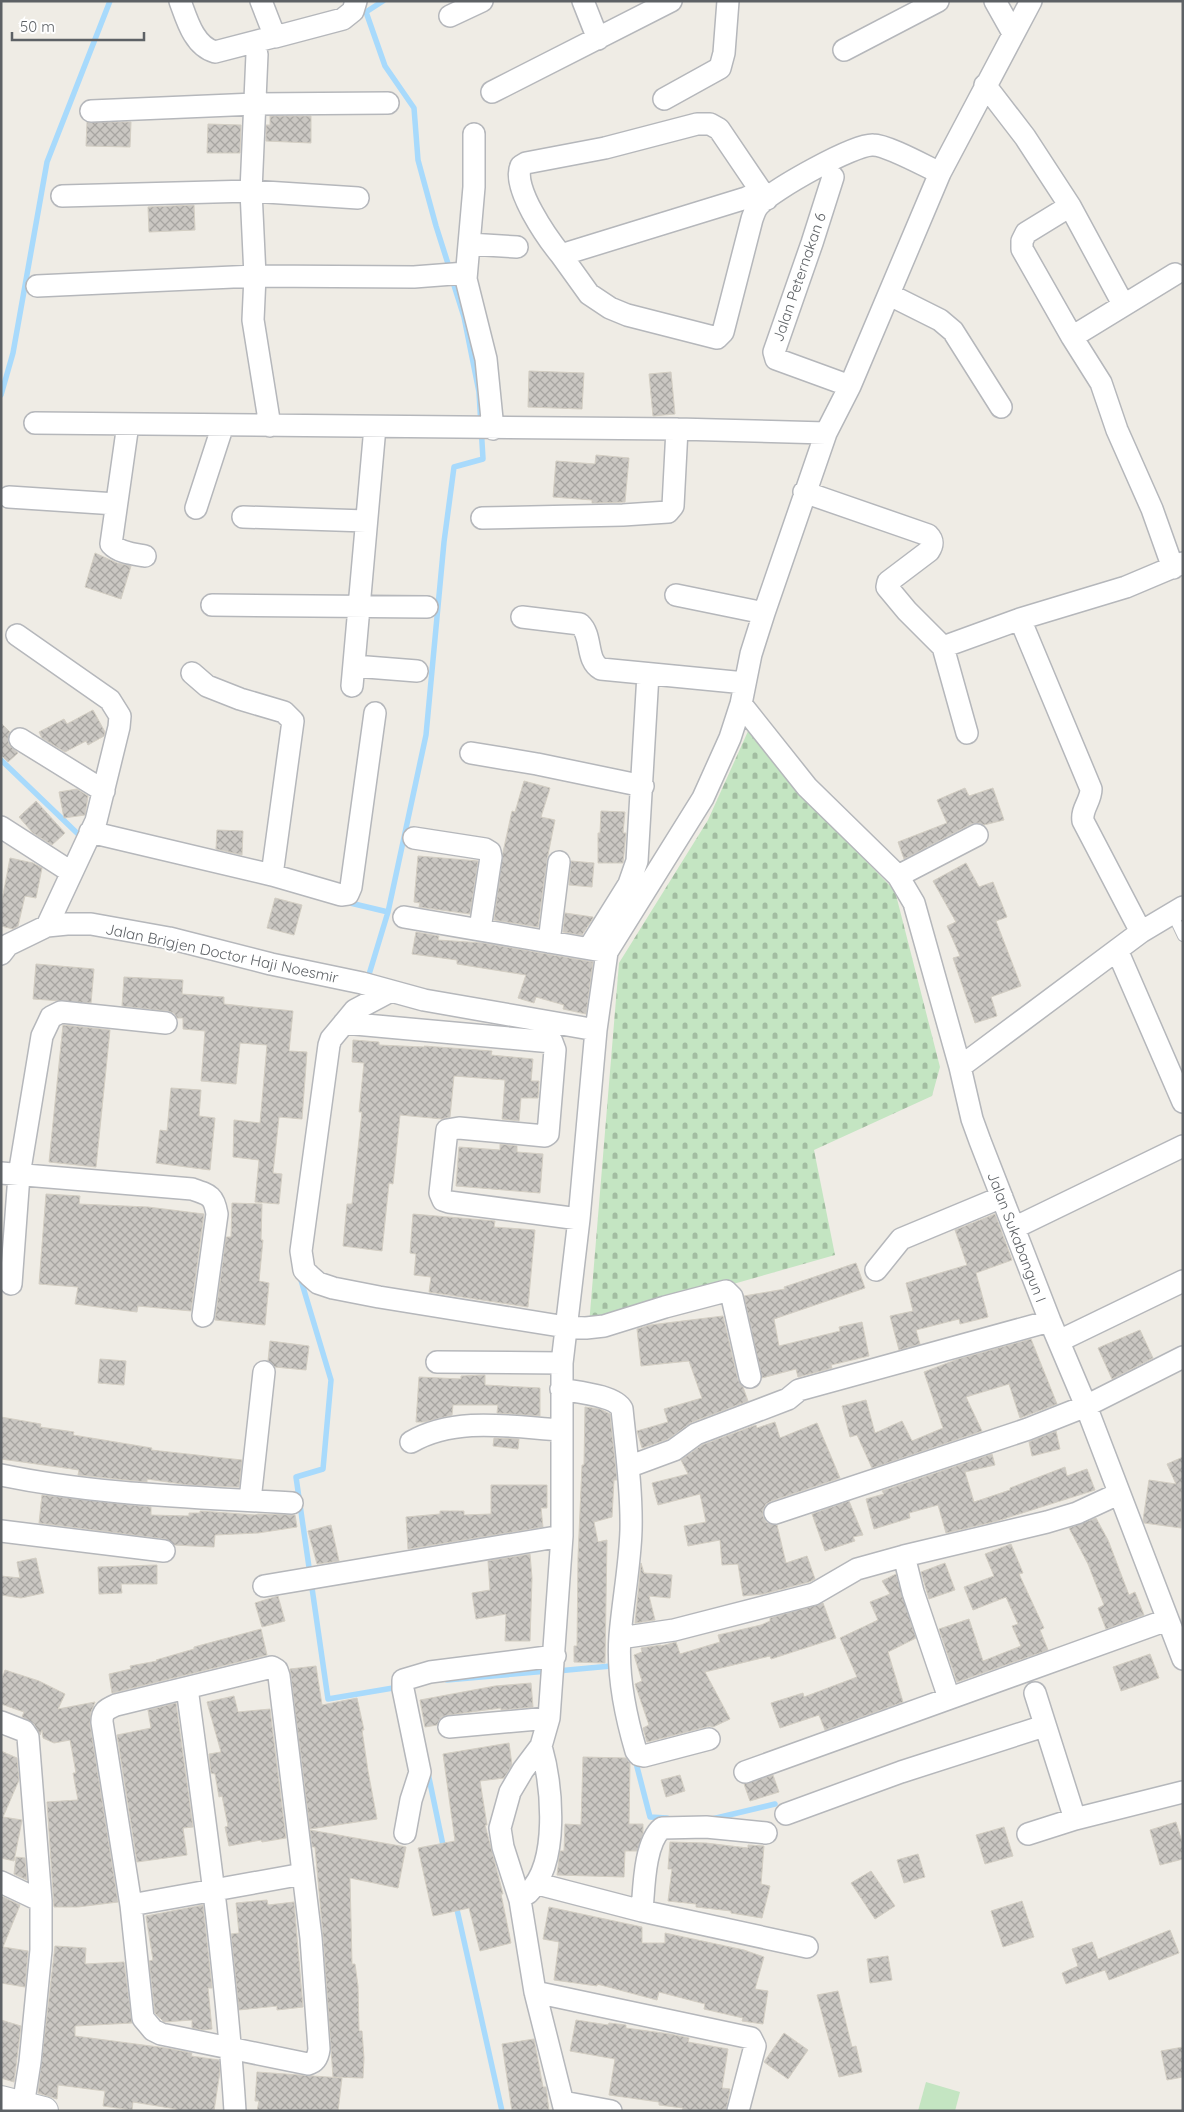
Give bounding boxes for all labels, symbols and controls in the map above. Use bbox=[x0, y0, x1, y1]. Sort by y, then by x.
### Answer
scale bar bbox=[12, 10, 145, 42]
text: 50 m bbox=[20, 17, 55, 36]
street label: Jalan Peternakan 6 bbox=[768, 210, 830, 344]
street label: Jalan Brigjen Doctor Haji Noesmir bbox=[104, 919, 340, 987]
street label: Jalan Sukabangun I bbox=[983, 1169, 1051, 1305]

